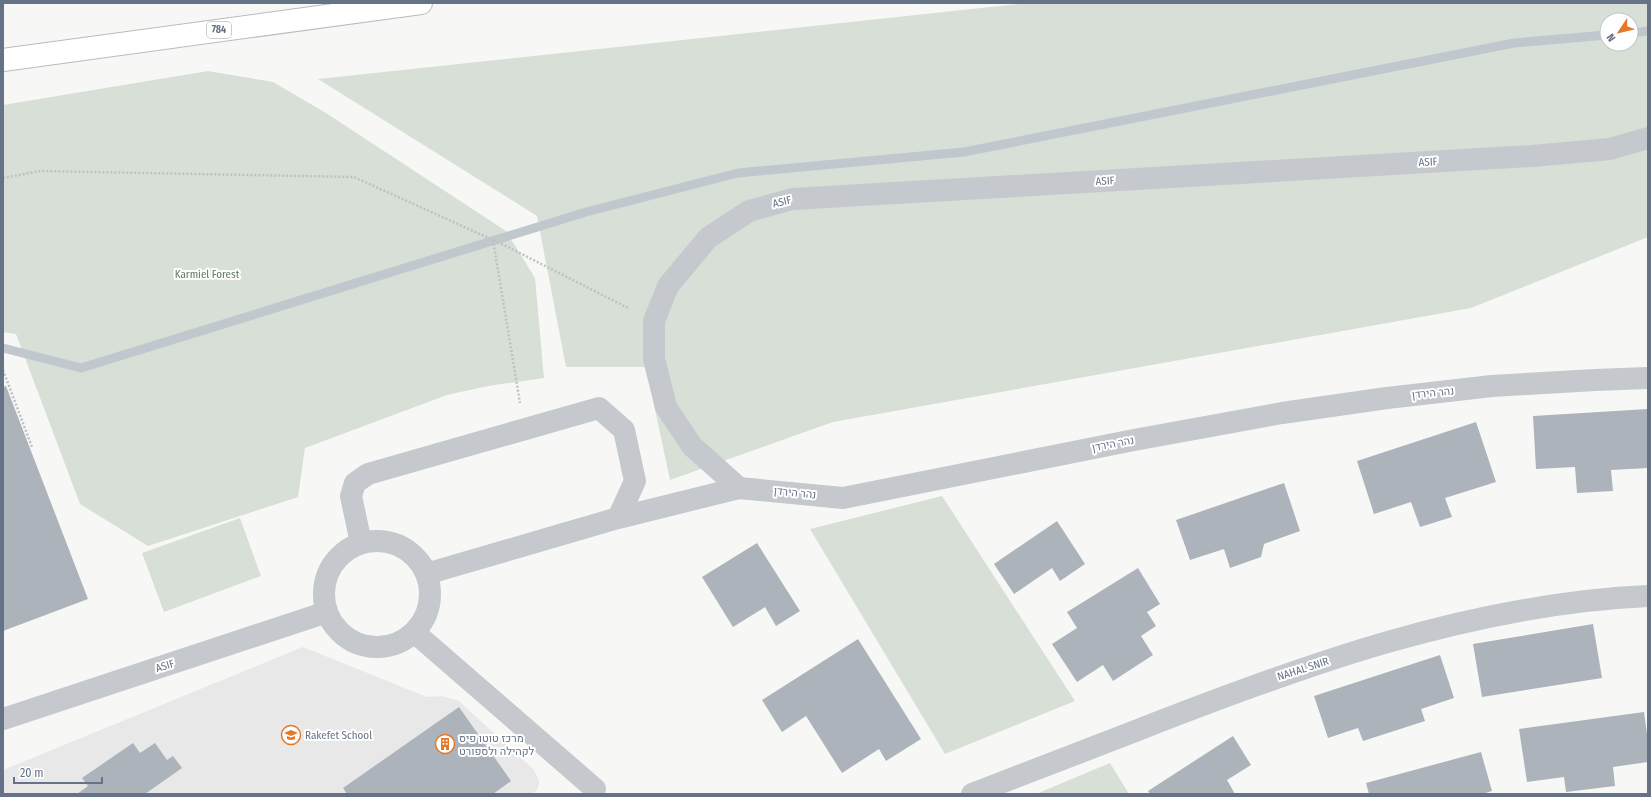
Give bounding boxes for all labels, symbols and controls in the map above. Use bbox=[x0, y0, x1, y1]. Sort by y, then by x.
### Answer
north arrow bbox=[1599, 12, 1639, 52]
road number: 784 bbox=[207, 22, 231, 38]
text: N bbox=[1604, 31, 1618, 44]
street label: ASIF bbox=[1418, 155, 1438, 169]
street label: ASIF bbox=[1095, 174, 1115, 188]
street label: ASIF bbox=[771, 193, 793, 210]
park label: Karmiel Forest bbox=[175, 268, 240, 281]
street label: נהר הירדן bbox=[1411, 384, 1455, 402]
street label: נהר הירדן bbox=[1091, 434, 1135, 454]
street label: נהר הירדן bbox=[773, 484, 817, 502]
street label: NAHAL SNIR bbox=[1276, 655, 1330, 683]
street label: ASIF bbox=[154, 657, 176, 675]
school or university icon: Rakefet School bbox=[280, 724, 302, 746]
place label: Rakefet School bbox=[305, 729, 372, 742]
place label: מרכז טוטו פיס לקהילה ולספורט bbox=[459, 732, 535, 758]
building icon: מרכז טוטו פיס לקהילה ולספורט bbox=[434, 733, 456, 755]
scale bar bbox=[14, 759, 102, 785]
text: 20 m bbox=[20, 766, 44, 780]

